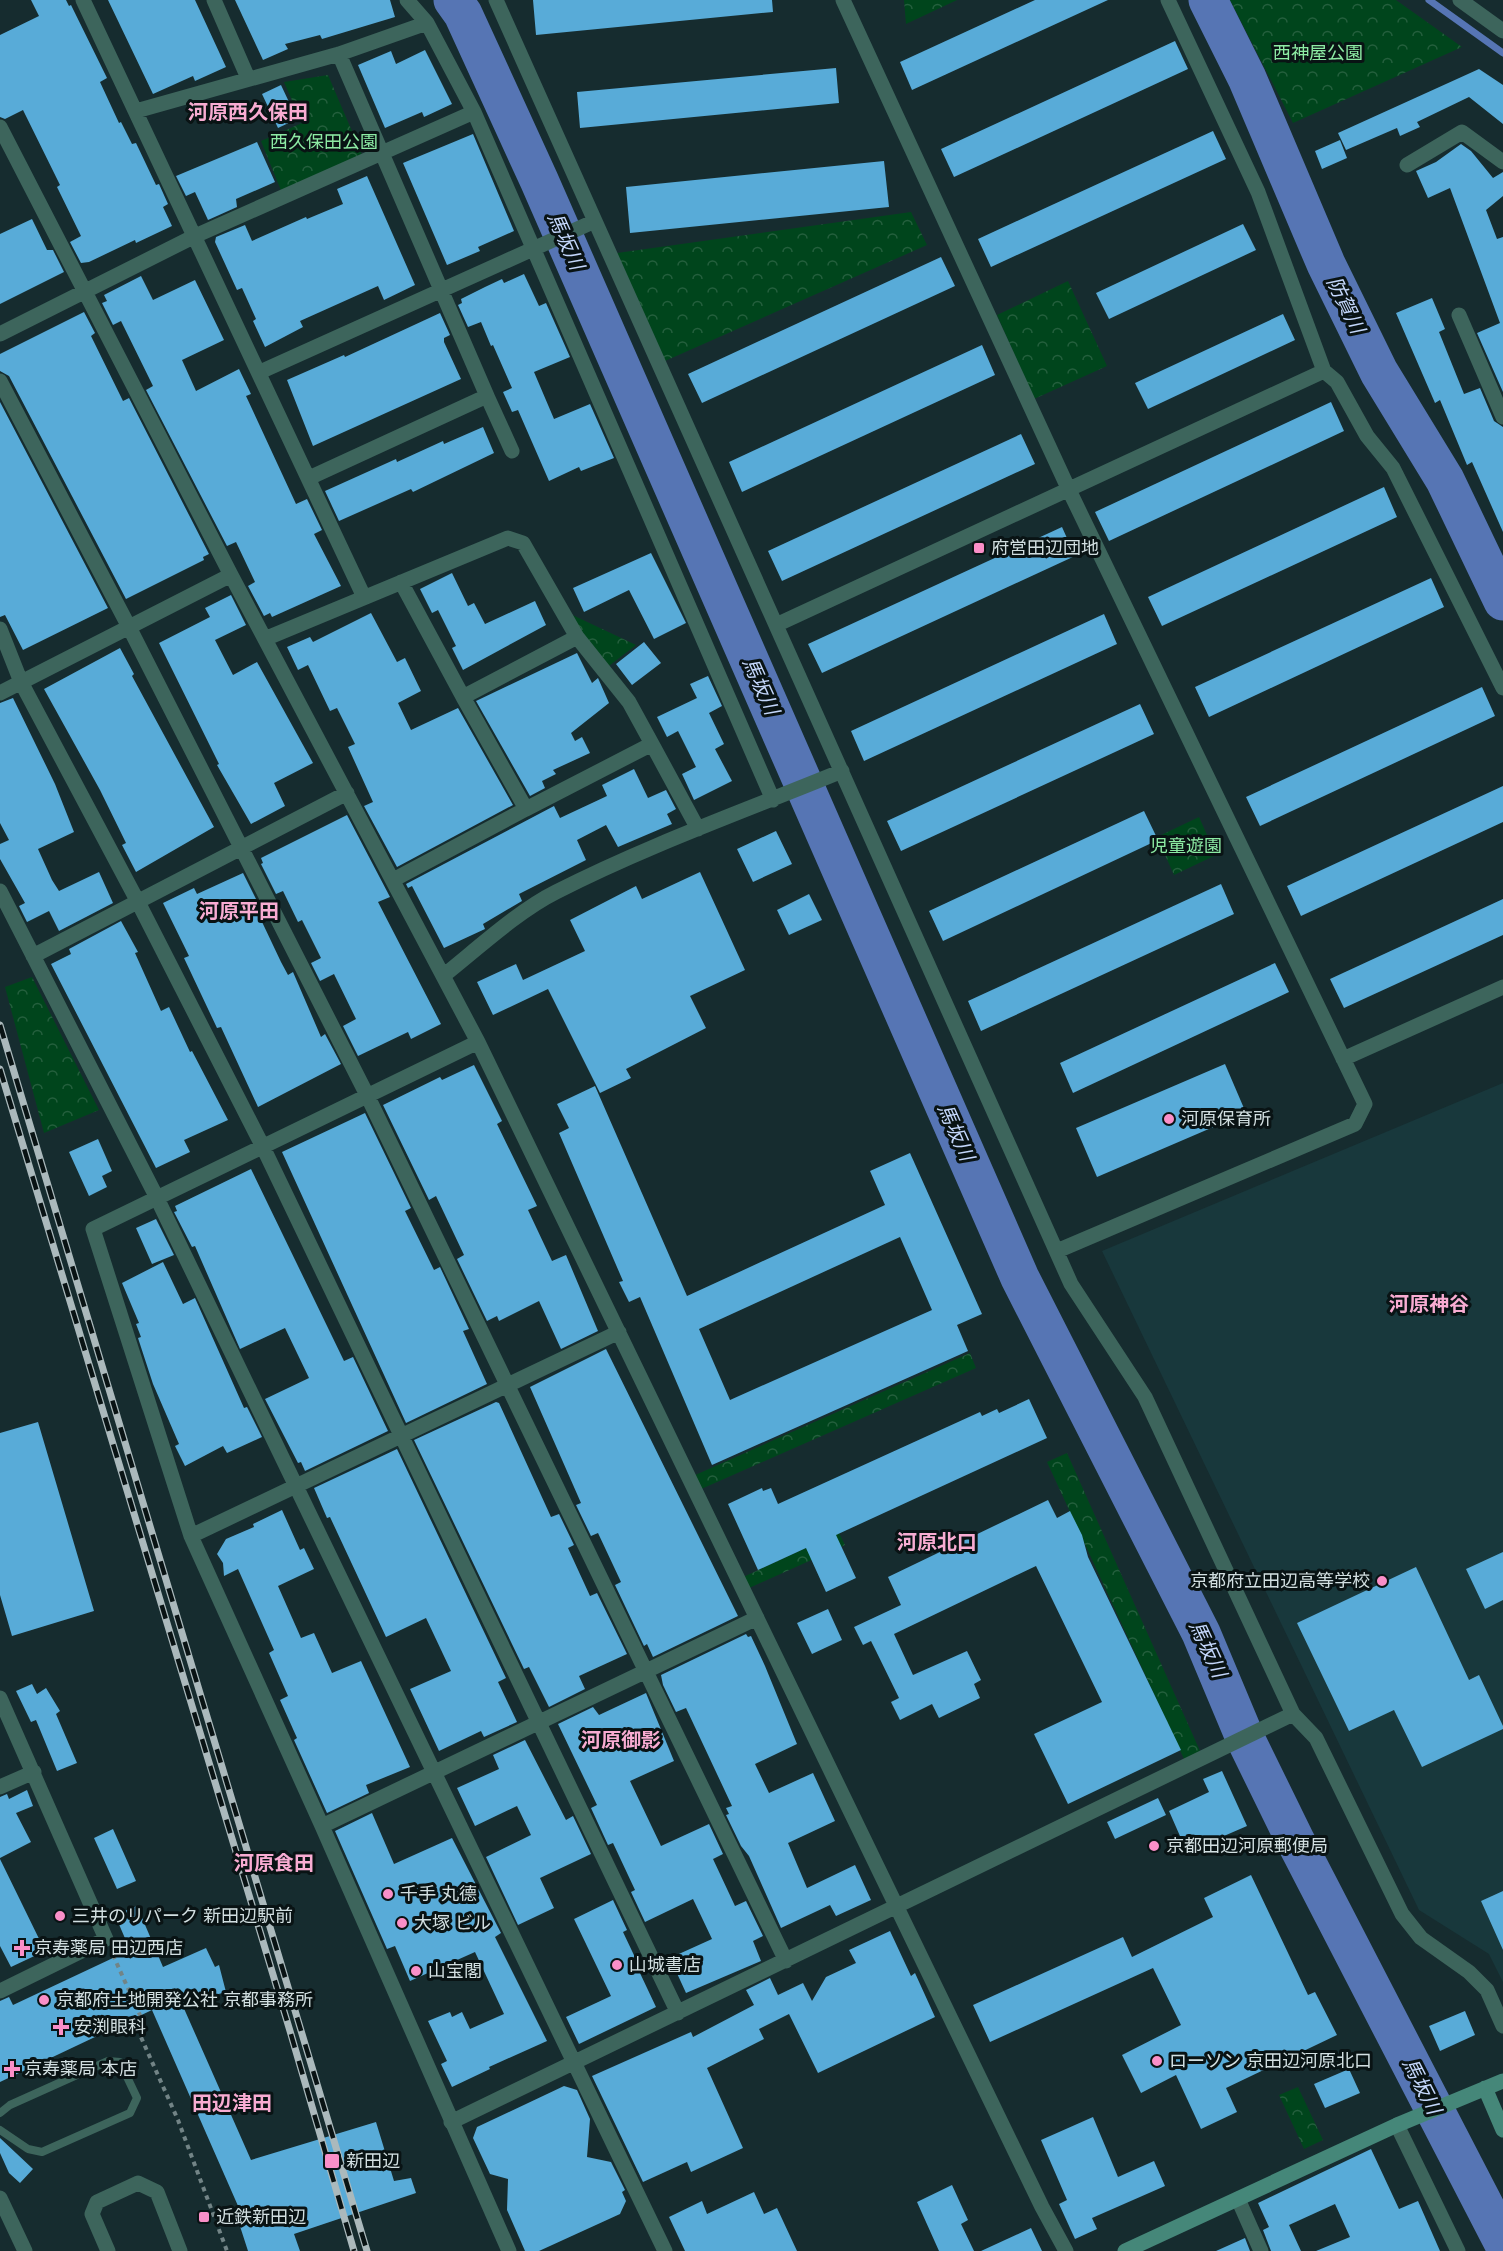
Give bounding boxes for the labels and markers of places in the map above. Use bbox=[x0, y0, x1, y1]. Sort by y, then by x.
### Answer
place label: 府営田辺団地 bbox=[991, 538, 1099, 558]
marker: 府営田辺団地 bbox=[972, 541, 986, 555]
place label: 河原保育所 bbox=[1181, 1109, 1271, 1129]
marker: 河原保育所 bbox=[1162, 1112, 1176, 1126]
place label: 京都府立田辺高等学校 bbox=[1190, 1571, 1370, 1591]
marker: 京都府立田辺高等学校 bbox=[1375, 1574, 1389, 1588]
place label: 京都田辺河原郵便局 bbox=[1166, 1836, 1328, 1856]
marker: 京都田辺河原郵便局 bbox=[1147, 1839, 1161, 1853]
place label: 千手 丸德 bbox=[400, 1884, 477, 1904]
marker: 千手 丸德 bbox=[381, 1887, 395, 1901]
place label: 三井のリパーク 新田辺駅前 bbox=[72, 1906, 293, 1926]
marker: 三井のリパーク 新田辺駅前 bbox=[53, 1909, 67, 1923]
place label: 大塚 ビル bbox=[414, 1913, 491, 1933]
marker: 大塚 ビル bbox=[395, 1916, 409, 1930]
place label: 京寿薬局 田辺西店 bbox=[34, 1938, 183, 1958]
marker: 京寿薬局 田辺西店 bbox=[15, 1941, 29, 1955]
place label: 山城書店 bbox=[629, 1955, 701, 1975]
marker: 山城書店 bbox=[610, 1958, 624, 1972]
place label: 山宝閣 bbox=[428, 1961, 482, 1981]
marker: 山宝閣 bbox=[409, 1964, 423, 1978]
place label: 京都府土地開発公社 京都事務所 bbox=[56, 1990, 313, 2010]
marker: 京都府土地開発公社 京都事務所 bbox=[37, 1993, 51, 2007]
place label: 安渕眼科 bbox=[74, 2017, 146, 2037]
marker: 安渕眼科 bbox=[52, 2018, 70, 2036]
place label: ローソン 京田辺河原北口 bbox=[1169, 2051, 1372, 2071]
marker: ローソン 京田辺河原北口 bbox=[1150, 2054, 1164, 2068]
place label: 京寿薬局 本店 bbox=[24, 2059, 137, 2079]
marker: 京寿薬局 本店 bbox=[5, 2062, 19, 2076]
place label: 新田辺 bbox=[346, 2151, 400, 2171]
marker: 新田辺 bbox=[323, 2152, 341, 2170]
place label: 近鉄新田辺 bbox=[216, 2207, 306, 2227]
marker: 近鉄新田辺 bbox=[197, 2210, 211, 2224]

